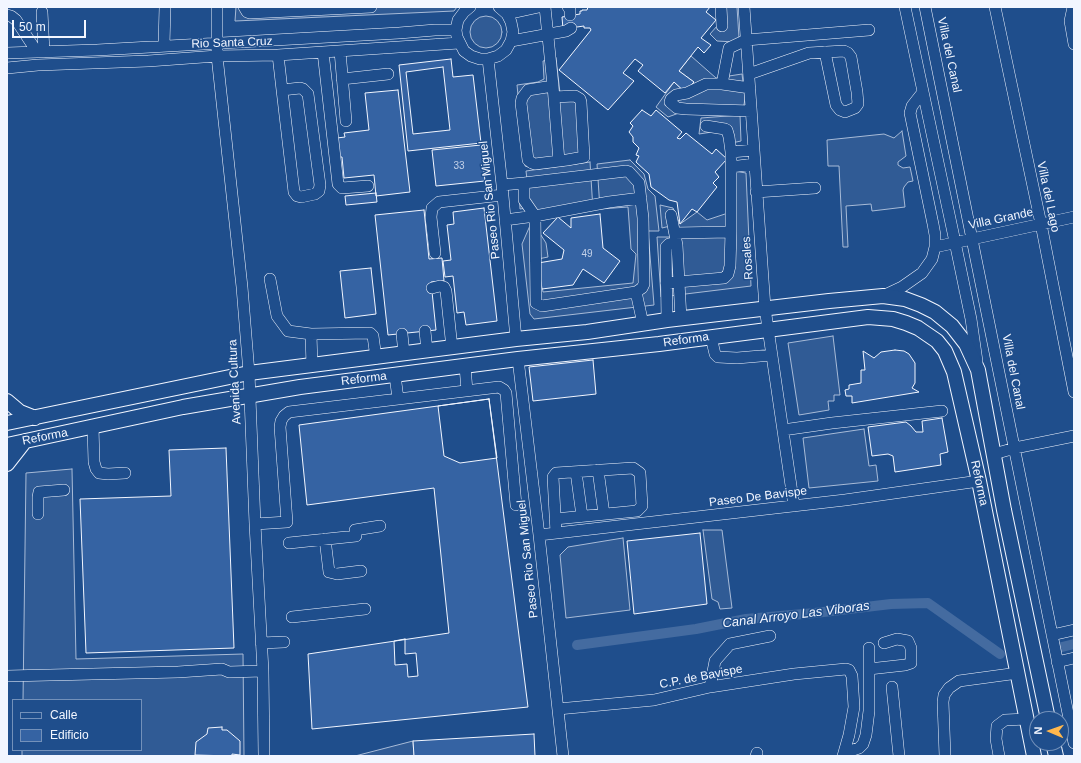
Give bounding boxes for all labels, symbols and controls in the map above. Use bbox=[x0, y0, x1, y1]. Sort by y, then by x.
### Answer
scale bar bbox=[14, 12, 88, 38]
street label: Villa del Canal bbox=[934, 16, 964, 94]
text: 50 m bbox=[19, 20, 46, 34]
street label: Rio Santa Cruz bbox=[191, 34, 273, 52]
street label: Paseo Rio San Miguel bbox=[477, 140, 503, 260]
house number: 33 bbox=[453, 160, 465, 172]
street label: Villa del Lago bbox=[1033, 160, 1063, 234]
street label: Villa Grande bbox=[967, 205, 1035, 233]
street label: Rosales bbox=[739, 236, 757, 280]
house number: 49 bbox=[581, 248, 593, 260]
street label: Reforma bbox=[662, 330, 710, 350]
street label: Villa del Canal bbox=[999, 333, 1027, 411]
street label: Avenida Cultura bbox=[226, 339, 244, 425]
street label: Reforma bbox=[340, 369, 388, 389]
street label: Reforma bbox=[21, 426, 69, 448]
street label: Reforma bbox=[967, 459, 991, 507]
street label: Paseo De Bavispe bbox=[708, 484, 808, 510]
street label: Paseo Rio San Miguel bbox=[515, 499, 541, 619]
water label: Canal Arroyo Las Viboras bbox=[722, 598, 870, 632]
street label: C.P. de Bavispe bbox=[658, 662, 744, 692]
legend bbox=[12, 699, 142, 751]
text: Calle bbox=[50, 708, 77, 722]
north arrow bbox=[1029, 711, 1069, 751]
text: N bbox=[1032, 726, 1044, 735]
text: Edificio bbox=[50, 728, 89, 742]

